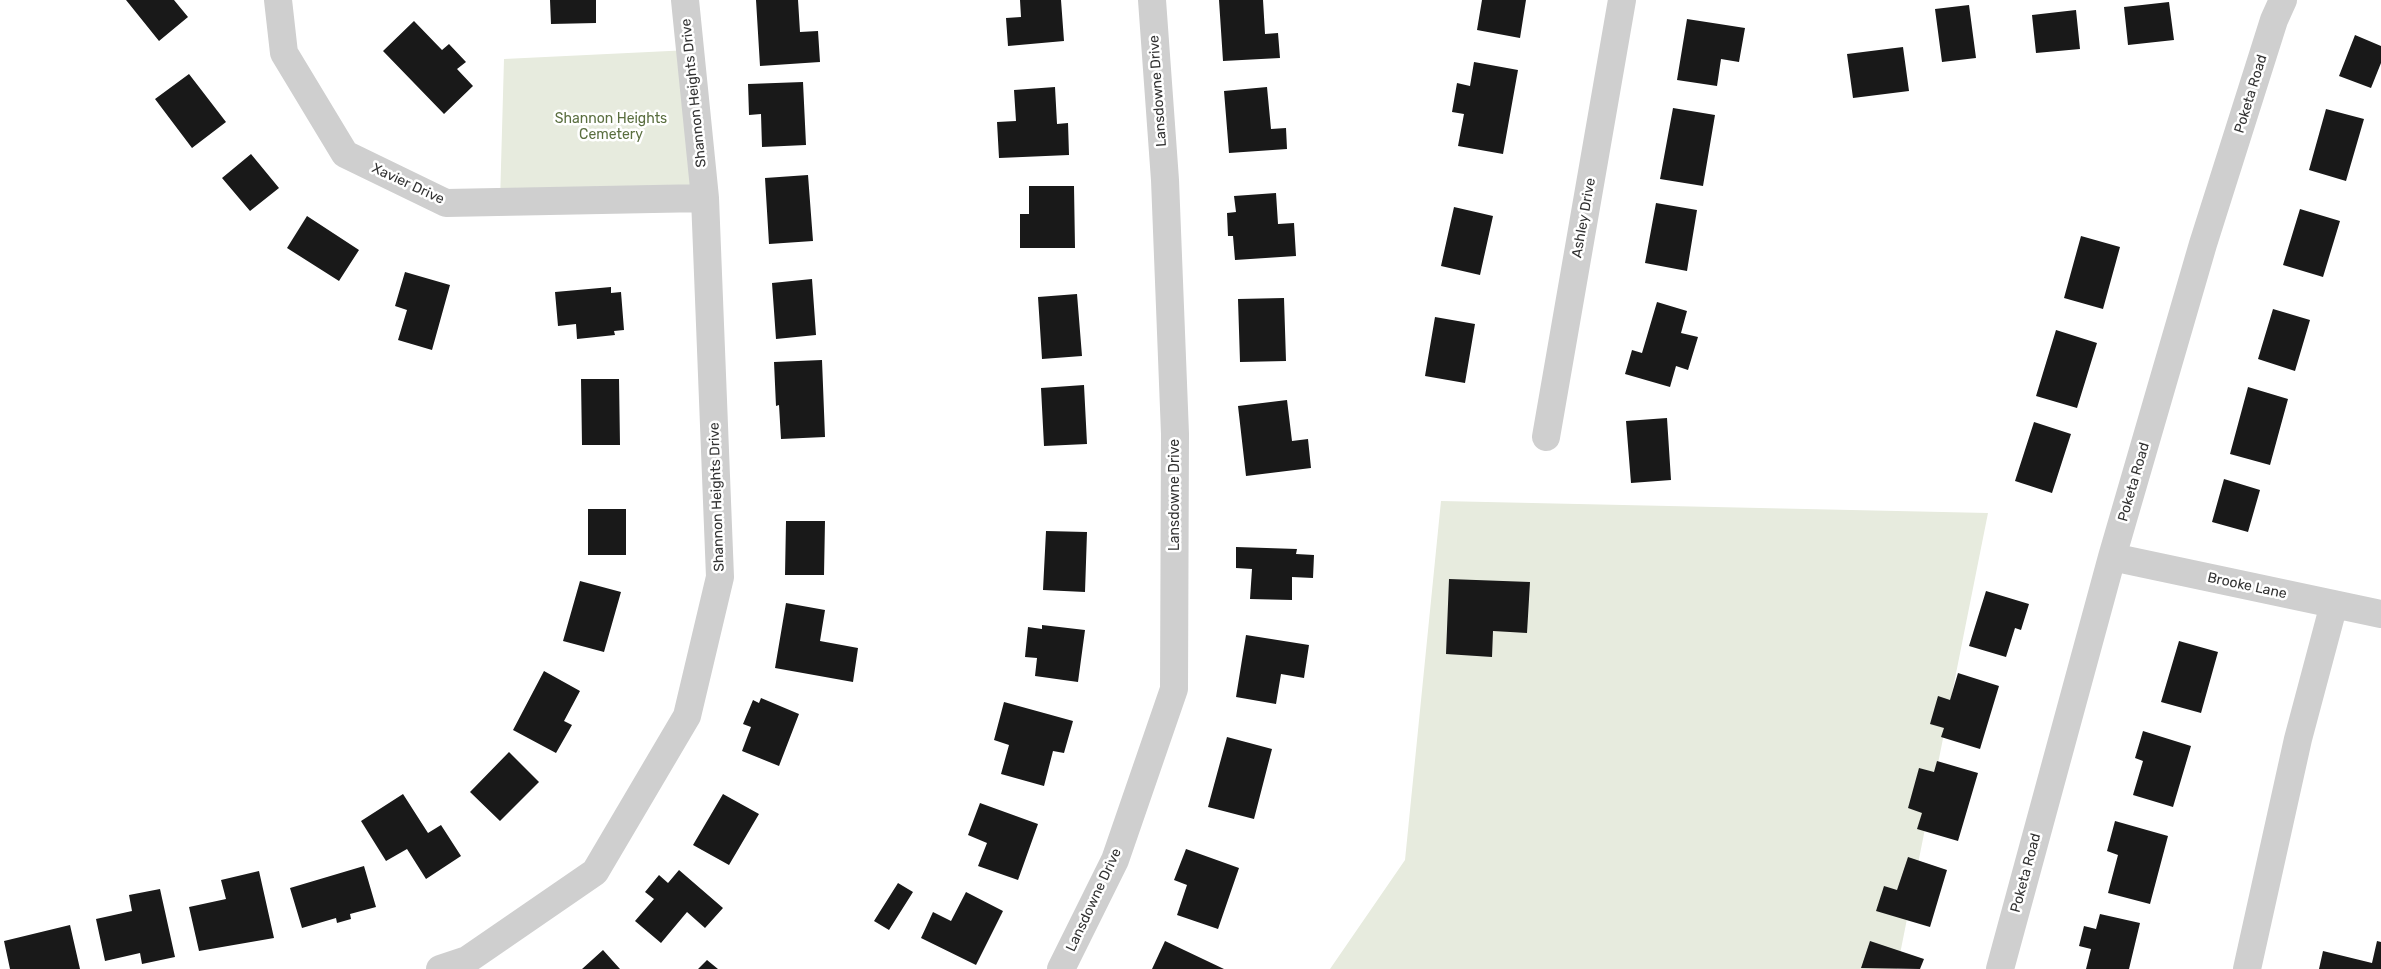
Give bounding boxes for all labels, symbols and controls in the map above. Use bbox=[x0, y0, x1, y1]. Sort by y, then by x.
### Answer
street label: Shannon Heights Drive bbox=[678, 18, 710, 168]
street label: Lansdowne Drive bbox=[1146, 35, 1170, 147]
street label: Poketa Road bbox=[2231, 53, 2271, 135]
park label: Shannon Heights Cemetery bbox=[555, 111, 667, 144]
street label: Xavier Drive bbox=[369, 160, 447, 208]
street label: Ashley Drive bbox=[1569, 177, 1599, 259]
street label: Shannon Heights Drive bbox=[706, 422, 728, 572]
street label: Lansdowne Drive bbox=[1167, 439, 1183, 551]
street label: Poketa Road bbox=[2115, 441, 2153, 523]
street label: Brooke Lane bbox=[2206, 569, 2288, 603]
street label: Poketa Road bbox=[2007, 832, 2045, 914]
street label: Lansdowne Drive bbox=[1063, 846, 1125, 954]

